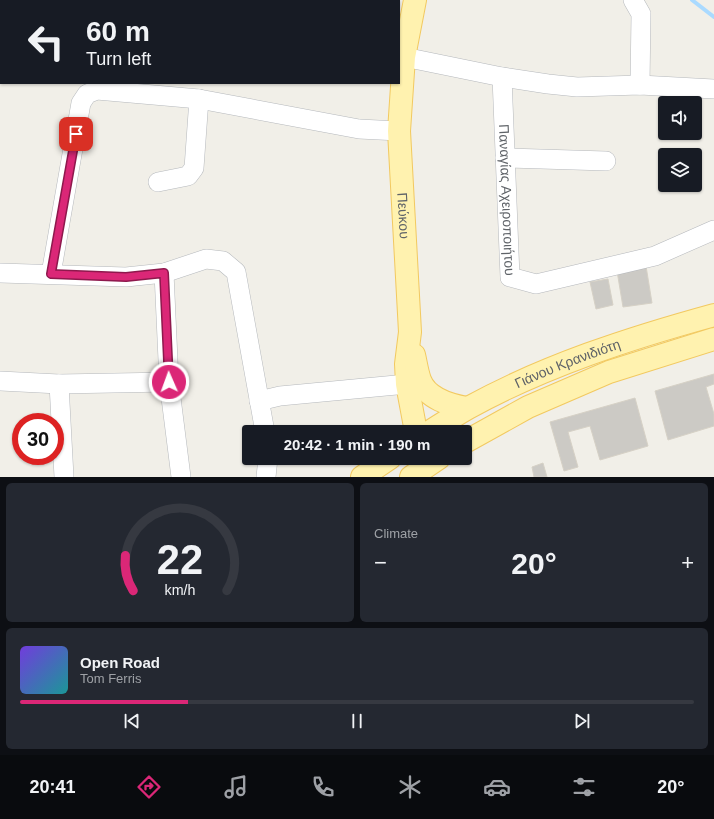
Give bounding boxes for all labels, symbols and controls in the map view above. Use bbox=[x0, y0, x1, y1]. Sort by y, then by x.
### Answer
icon: left bbox=[20, 16, 72, 68]
text: 60 m bbox=[86, 16, 150, 47]
text: Turn left bbox=[86, 49, 151, 69]
map controls bbox=[658, 96, 702, 192]
button: sound bbox=[658, 96, 702, 140]
pin bbox=[59, 117, 93, 151]
icon: arrive bbox=[65, 123, 87, 145]
street label: Παναγίας Αχειροποιήτου bbox=[496, 124, 518, 276]
button: layers bbox=[658, 148, 702, 192]
street label: Πεύκου bbox=[394, 192, 413, 239]
street label: Γιάνου Κρανιδιότη bbox=[512, 336, 622, 391]
position arrow bbox=[148, 361, 190, 403]
speed limit sign: 30 bbox=[12, 413, 64, 465]
text: 20:42 · 1 min · 190 m bbox=[284, 436, 430, 453]
text: Climate bbox=[374, 526, 418, 541]
text: 22 bbox=[157, 535, 203, 582]
text: 20° bbox=[511, 547, 557, 580]
text: − bbox=[374, 550, 387, 575]
text: + bbox=[681, 550, 694, 575]
text: km/h bbox=[165, 581, 196, 597]
text: Open Road bbox=[80, 654, 160, 671]
text: Tom Ferris bbox=[80, 671, 141, 686]
icon: previous bbox=[121, 710, 143, 732]
icon: pause bbox=[346, 710, 368, 732]
icon: next bbox=[571, 710, 593, 732]
icon: directions bbox=[135, 773, 163, 801]
icon: music bbox=[222, 773, 250, 801]
icon: phone bbox=[309, 773, 337, 801]
icon: climate bbox=[396, 773, 424, 801]
icon: car bbox=[483, 773, 511, 801]
icon: filters bbox=[570, 773, 598, 801]
text: 20:41 bbox=[30, 777, 76, 797]
text: 20° bbox=[657, 777, 684, 797]

